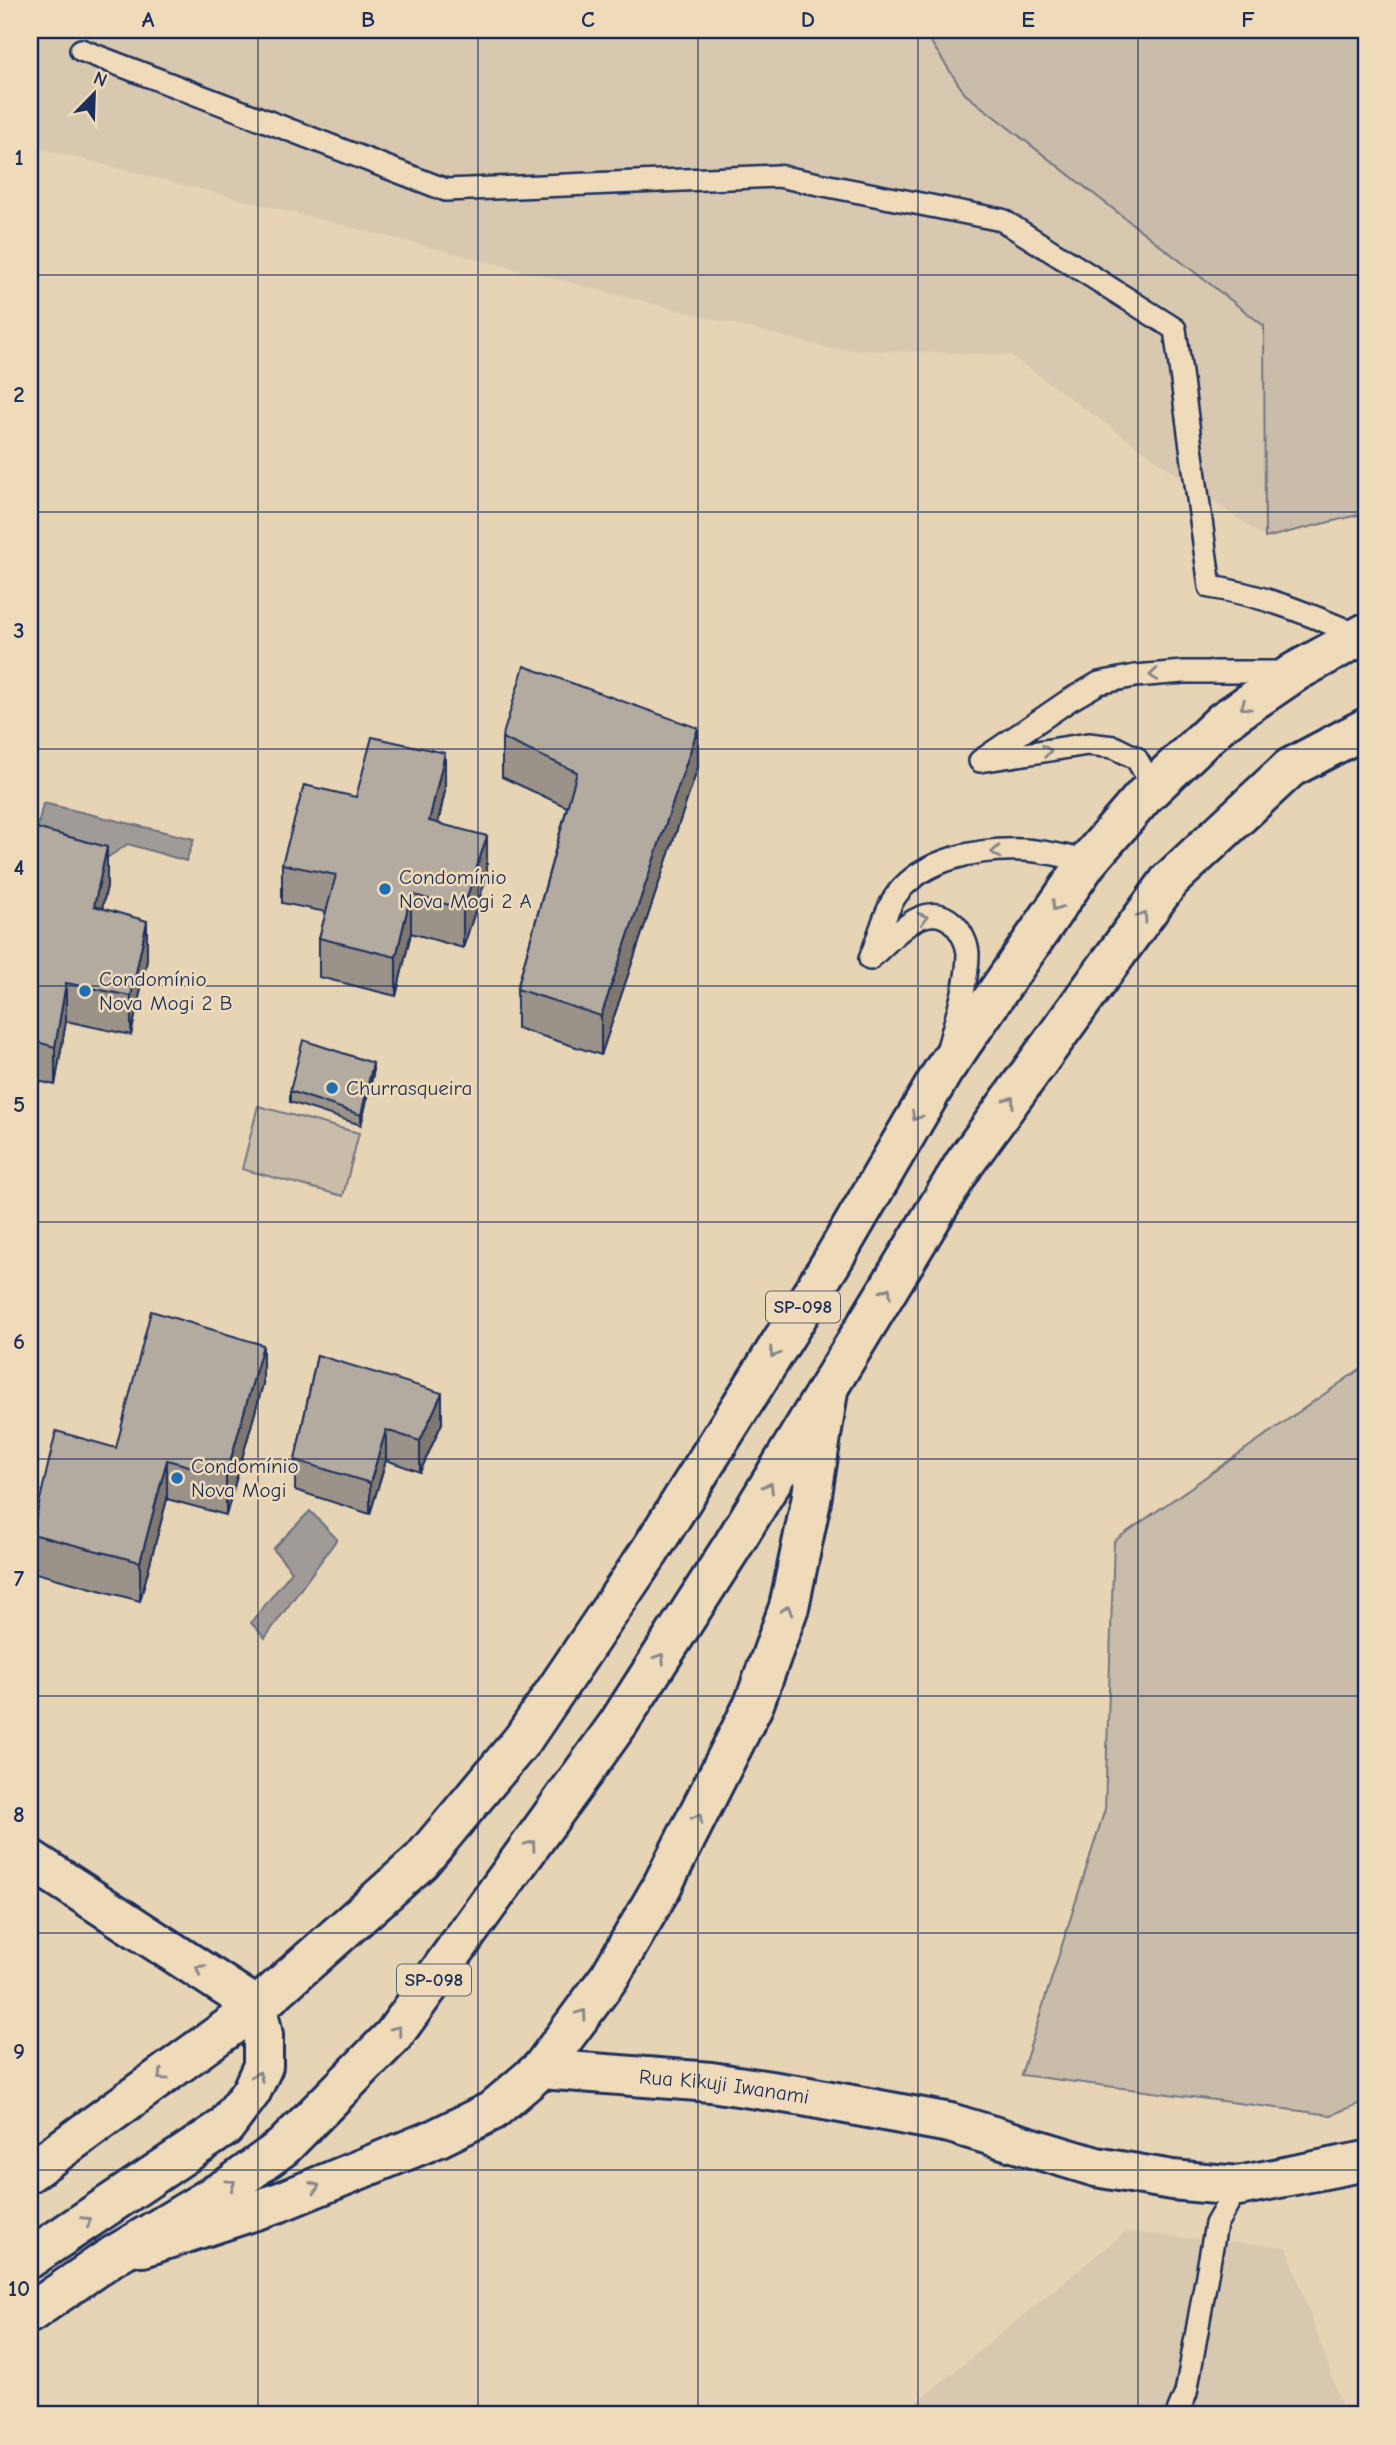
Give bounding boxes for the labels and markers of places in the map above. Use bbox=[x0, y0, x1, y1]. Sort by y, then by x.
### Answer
place label: Condomínio Nova Mogi 2 A bbox=[399, 865, 532, 913]
marker: Condomínio Nova Mogi 2 A bbox=[377, 881, 393, 897]
place label: Condomínio Nova Mogi 2 B bbox=[99, 967, 233, 1015]
marker: Condomínio Nova Mogi 2 B bbox=[77, 983, 93, 999]
place label: Churrasqueira bbox=[346, 1076, 472, 1100]
marker: Churrasqueira bbox=[324, 1080, 340, 1096]
place label: Condomínio Nova Mogi bbox=[191, 1454, 299, 1502]
marker: Condomínio Nova Mogi bbox=[169, 1470, 185, 1486]

